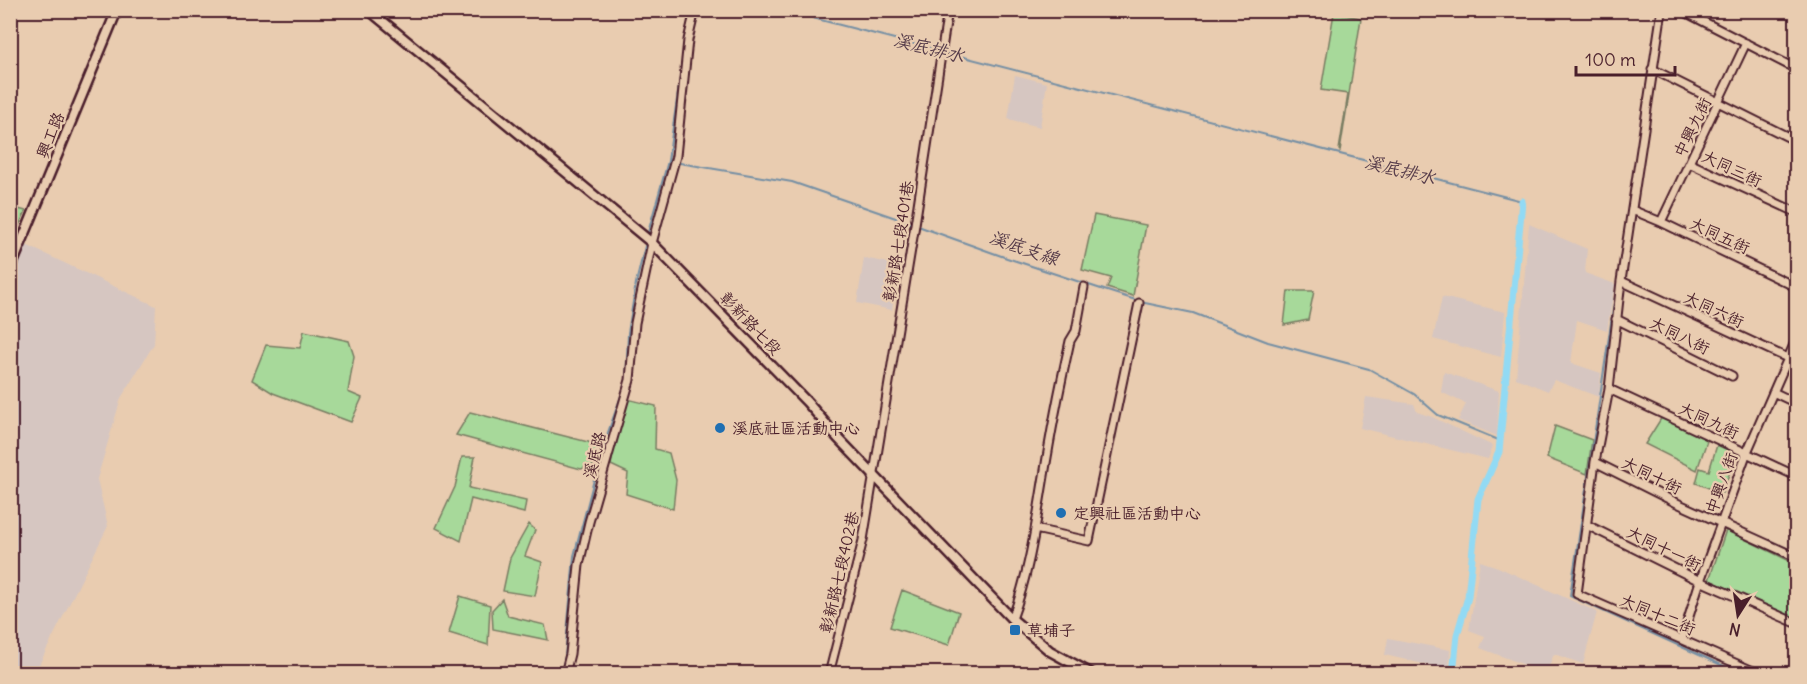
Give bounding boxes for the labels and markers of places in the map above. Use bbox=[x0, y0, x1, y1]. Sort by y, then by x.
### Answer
place label: 溪底社區活動中心 bbox=[732, 418, 860, 438]
marker: 溪底社區活動中心 bbox=[713, 421, 727, 435]
place label: 定興社區活動中心 bbox=[1073, 503, 1201, 523]
marker: 定興社區活動中心 bbox=[1054, 506, 1068, 520]
place label: 草埔子 bbox=[1027, 620, 1075, 640]
marker: 草埔子 bbox=[1008, 623, 1022, 637]

